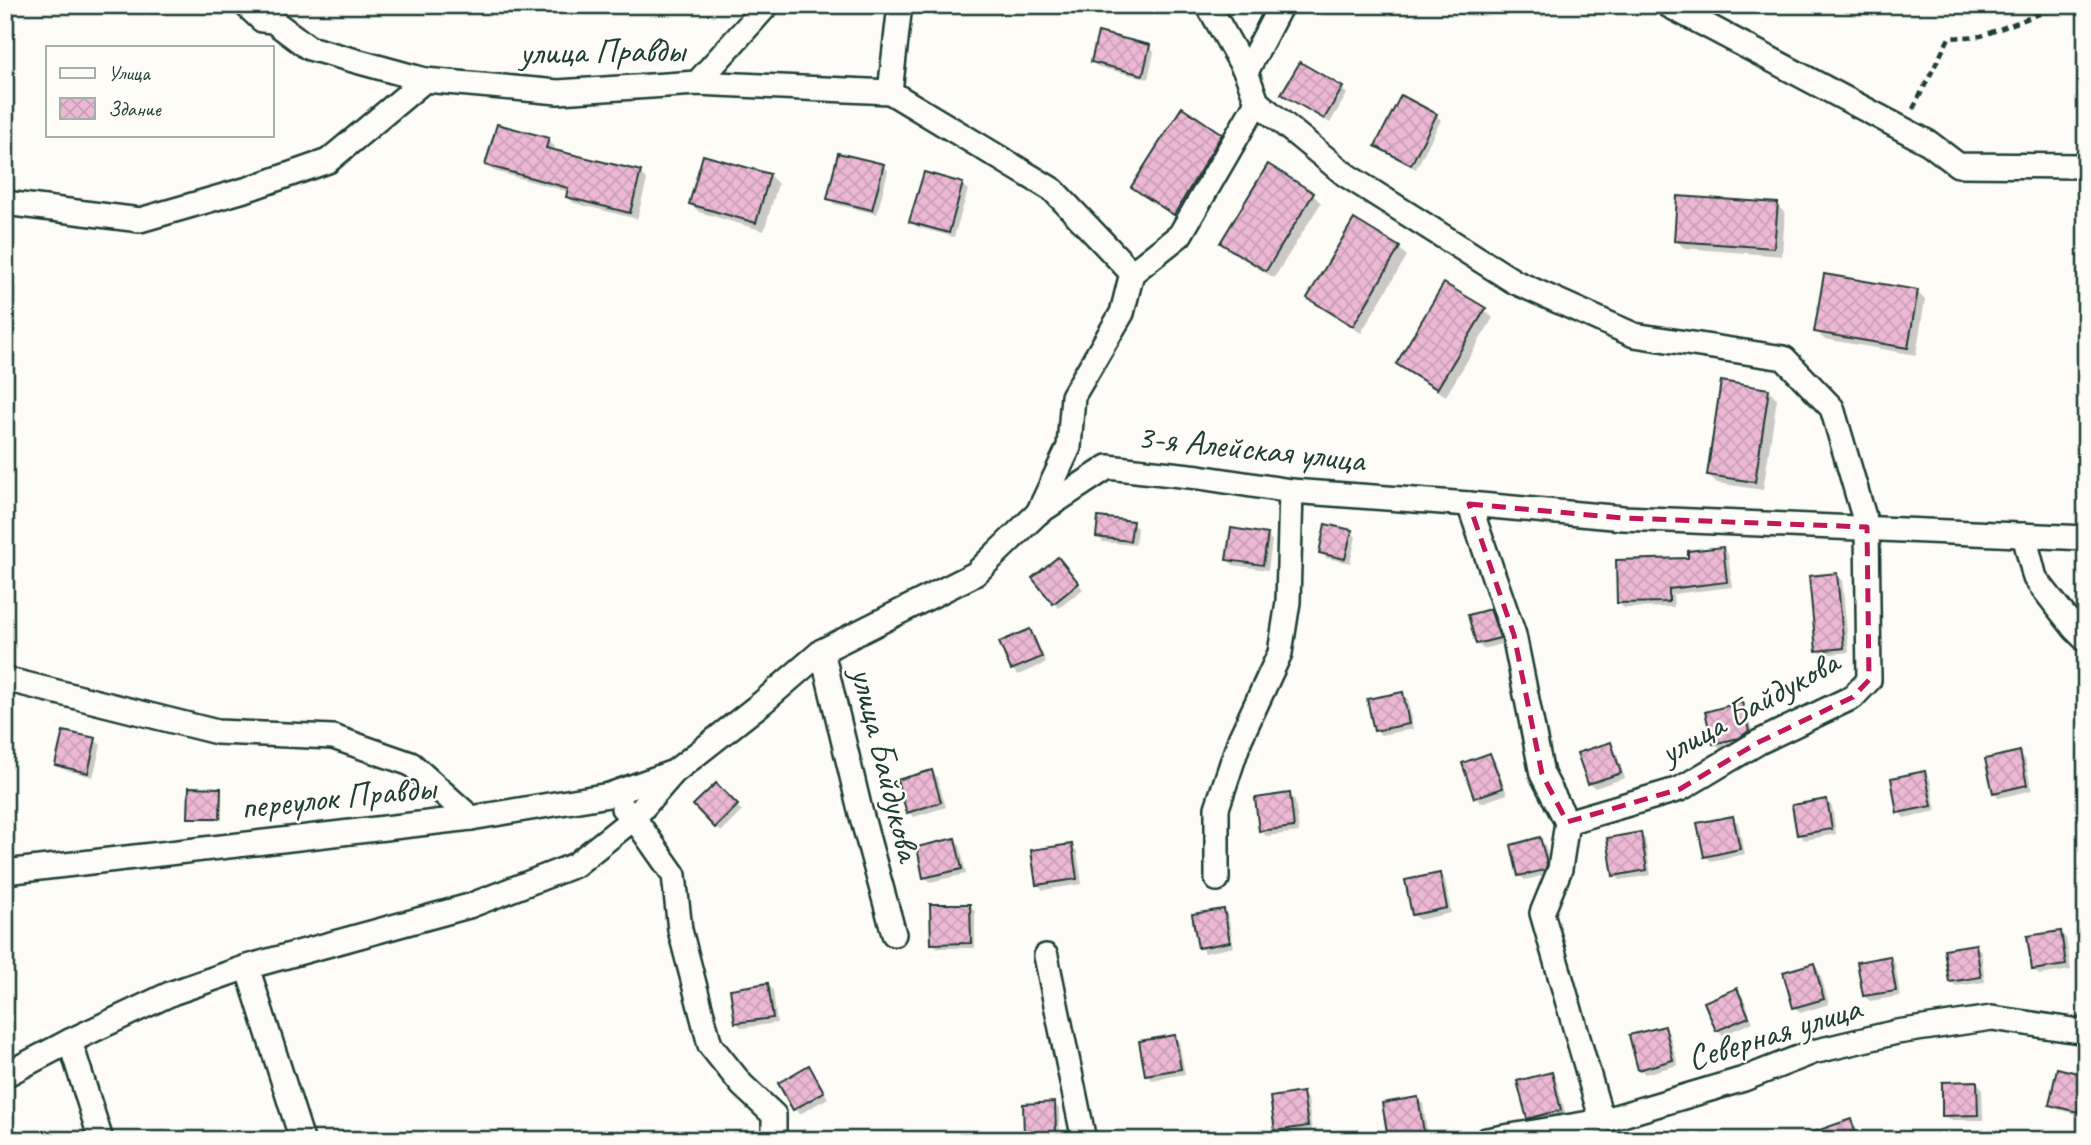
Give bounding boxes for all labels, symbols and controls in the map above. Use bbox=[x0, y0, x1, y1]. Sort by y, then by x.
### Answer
street label: улица Правды bbox=[517, 27, 688, 75]
legend bbox=[46, 46, 273, 136]
text: Улица bbox=[108, 60, 151, 86]
text: Здание bbox=[108, 96, 162, 122]
street label: 3-я Алейская улица bbox=[1135, 414, 1369, 483]
street label: улица Байдукова bbox=[1650, 638, 1849, 776]
street label: улица Байдукова bbox=[840, 661, 932, 868]
street label: переулок Правды bbox=[238, 764, 440, 830]
street label: Северная улица bbox=[1682, 985, 1869, 1081]

